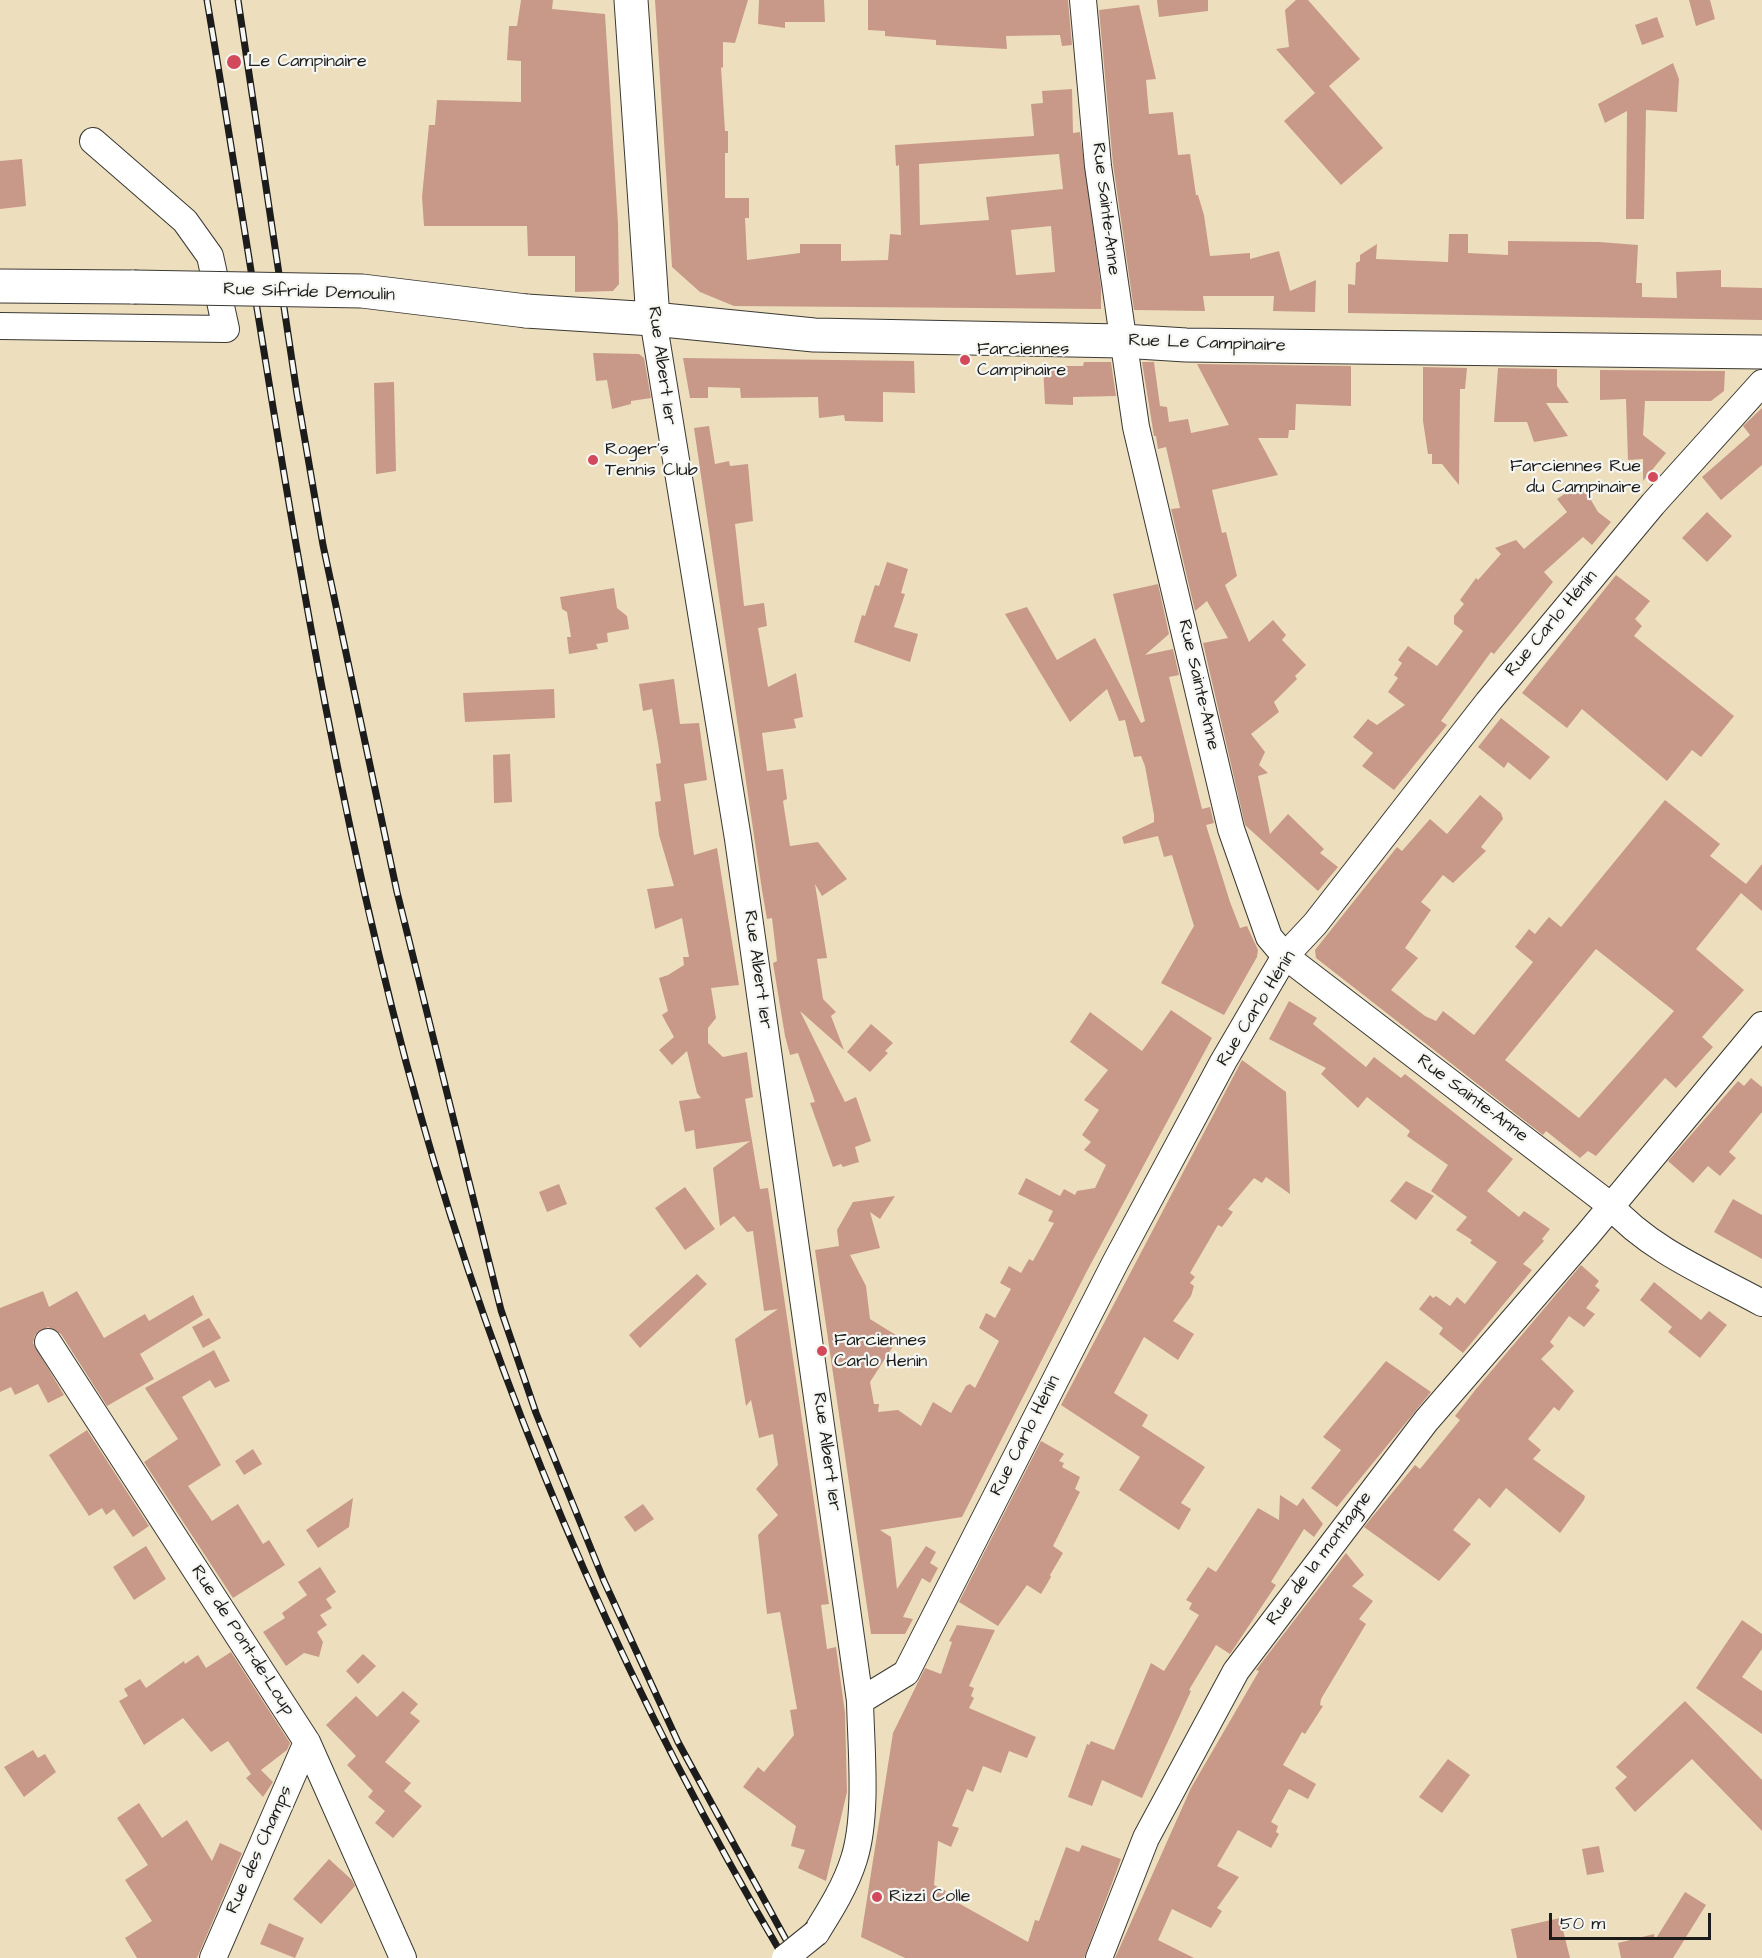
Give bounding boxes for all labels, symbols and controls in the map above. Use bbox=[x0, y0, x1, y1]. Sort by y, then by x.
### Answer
place label: Le Campinaire bbox=[248, 51, 367, 73]
marker: Le Campinaire bbox=[225, 53, 243, 71]
street label: Rue Sainte-Anne bbox=[1086, 142, 1124, 276]
street label: Rue Sifride Demoulin bbox=[223, 279, 395, 307]
street label: Rue Albert 1er bbox=[642, 305, 680, 427]
street label: Rue Le Campinaire bbox=[1128, 330, 1286, 358]
place label: Farciennes Campinaire bbox=[977, 339, 1069, 382]
marker: Farciennes Campinaire bbox=[958, 353, 972, 367]
place label: Roger's Tennis Club bbox=[605, 439, 698, 482]
marker: Roger's Tennis Club bbox=[586, 453, 600, 467]
place label: Farciennes Rue du Campinaire bbox=[1510, 456, 1641, 498]
marker: Farciennes Rue du Campinaire bbox=[1646, 470, 1660, 484]
street label: Rue Carlo Hénin bbox=[1501, 566, 1603, 682]
street label: Rue Sainte-Anne bbox=[1172, 618, 1224, 752]
street label: Rue Albert 1er bbox=[738, 909, 776, 1031]
street label: Rue Carlo Hénin bbox=[1213, 947, 1301, 1071]
street label: Rue Sainte-Anne bbox=[1412, 1050, 1532, 1148]
place label: Farciennes Carlo Henin bbox=[834, 1330, 927, 1372]
marker: Farciennes Carlo Henin bbox=[815, 1344, 829, 1358]
street label: Rue Carlo Hénin bbox=[986, 1372, 1066, 1500]
street label: Rue Albert 1er bbox=[807, 1391, 845, 1513]
street label: Rue de la montagne bbox=[1263, 1488, 1377, 1630]
street label: Rue de Pont-de-Loup bbox=[185, 1562, 299, 1720]
street label: Rue des Champs bbox=[222, 1783, 298, 1917]
place label: Rizzi Colle bbox=[889, 1886, 971, 1908]
marker: Rizzi Colle bbox=[870, 1890, 884, 1904]
scale bar bbox=[1552, 1901, 1714, 1939]
text: 50 m bbox=[1560, 1911, 1605, 1936]

